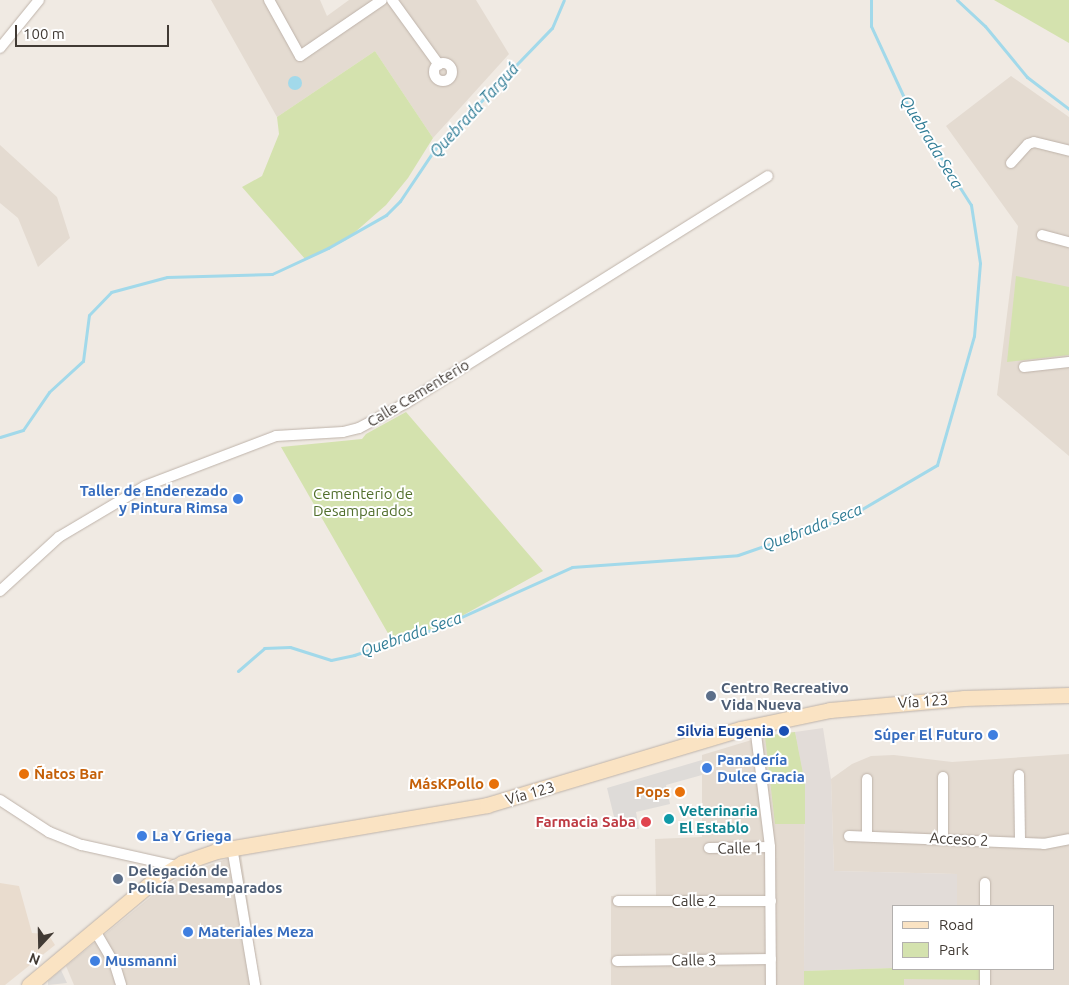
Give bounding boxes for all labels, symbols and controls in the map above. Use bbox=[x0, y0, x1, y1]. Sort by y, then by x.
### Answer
scale bar bbox=[18, 15, 171, 47]
text: 100 m bbox=[23, 25, 65, 42]
water label: Quebrada Targuá bbox=[425, 59, 523, 161]
water label: Quebrada Seca bbox=[897, 92, 967, 192]
street label: Calle Cementerio bbox=[364, 355, 472, 431]
place label: Taller de Enderezado y Pintura Rimsa bbox=[80, 481, 228, 516]
park label: Cementerio de Desamparados bbox=[313, 484, 413, 519]
marker: Taller de Enderezado y Pintura Rimsa bbox=[232, 493, 244, 505]
water label: Quebrada Seca bbox=[759, 499, 865, 555]
water label: Quebrada Seca bbox=[358, 608, 464, 660]
place label: Centro Recreativo Vida Nueva bbox=[721, 678, 849, 713]
marker: Centro Recreativo Vida Nueva bbox=[705, 690, 717, 702]
street label: Vía 123 bbox=[897, 690, 949, 712]
place label: Silvia Eugenia bbox=[677, 722, 774, 740]
marker: Silvia Eugenia bbox=[778, 725, 790, 737]
place label: Súper El Futuro bbox=[874, 726, 983, 744]
marker: Súper El Futuro bbox=[987, 729, 999, 741]
place label: Panadería Dulce Gracia bbox=[717, 750, 805, 785]
marker: Panadería Dulce Gracia bbox=[701, 762, 713, 774]
place label: Ñatos Bar bbox=[34, 765, 103, 783]
marker: Ñatos Bar bbox=[18, 768, 30, 780]
place label: MásKPollo bbox=[409, 775, 484, 793]
street label: Vía 123 bbox=[503, 777, 557, 809]
marker: MásKPollo bbox=[488, 778, 500, 790]
place label: Pops bbox=[636, 783, 670, 801]
marker: Pops bbox=[674, 786, 686, 798]
place label: Veterinaria El Establo bbox=[679, 801, 758, 836]
place label: Farmacia Saba bbox=[535, 813, 636, 831]
marker: Veterinaria El Establo bbox=[663, 813, 675, 825]
marker: Farmacia Saba bbox=[640, 816, 652, 828]
place label: La Y Griega bbox=[152, 827, 232, 845]
street label: Acceso 2 bbox=[929, 828, 989, 850]
marker: La Y Griega bbox=[136, 830, 148, 842]
street label: Calle 1 bbox=[717, 839, 763, 857]
place label: Delegación de Policía Desamparados bbox=[128, 861, 282, 896]
marker: Delegación de Policía Desamparados bbox=[112, 873, 124, 885]
street label: Calle 2 bbox=[672, 892, 716, 910]
legend bbox=[892, 905, 1054, 970]
text: Road bbox=[939, 916, 974, 933]
north arrow bbox=[15, 920, 65, 970]
place label: Materiales Meza bbox=[198, 923, 314, 941]
marker: Materiales Meza bbox=[182, 926, 194, 938]
text: Park bbox=[939, 941, 969, 958]
text: N bbox=[27, 950, 42, 968]
street label: Calle 3 bbox=[671, 951, 717, 969]
place label: Musmanni bbox=[105, 952, 177, 970]
marker: Musmanni bbox=[89, 955, 101, 967]

